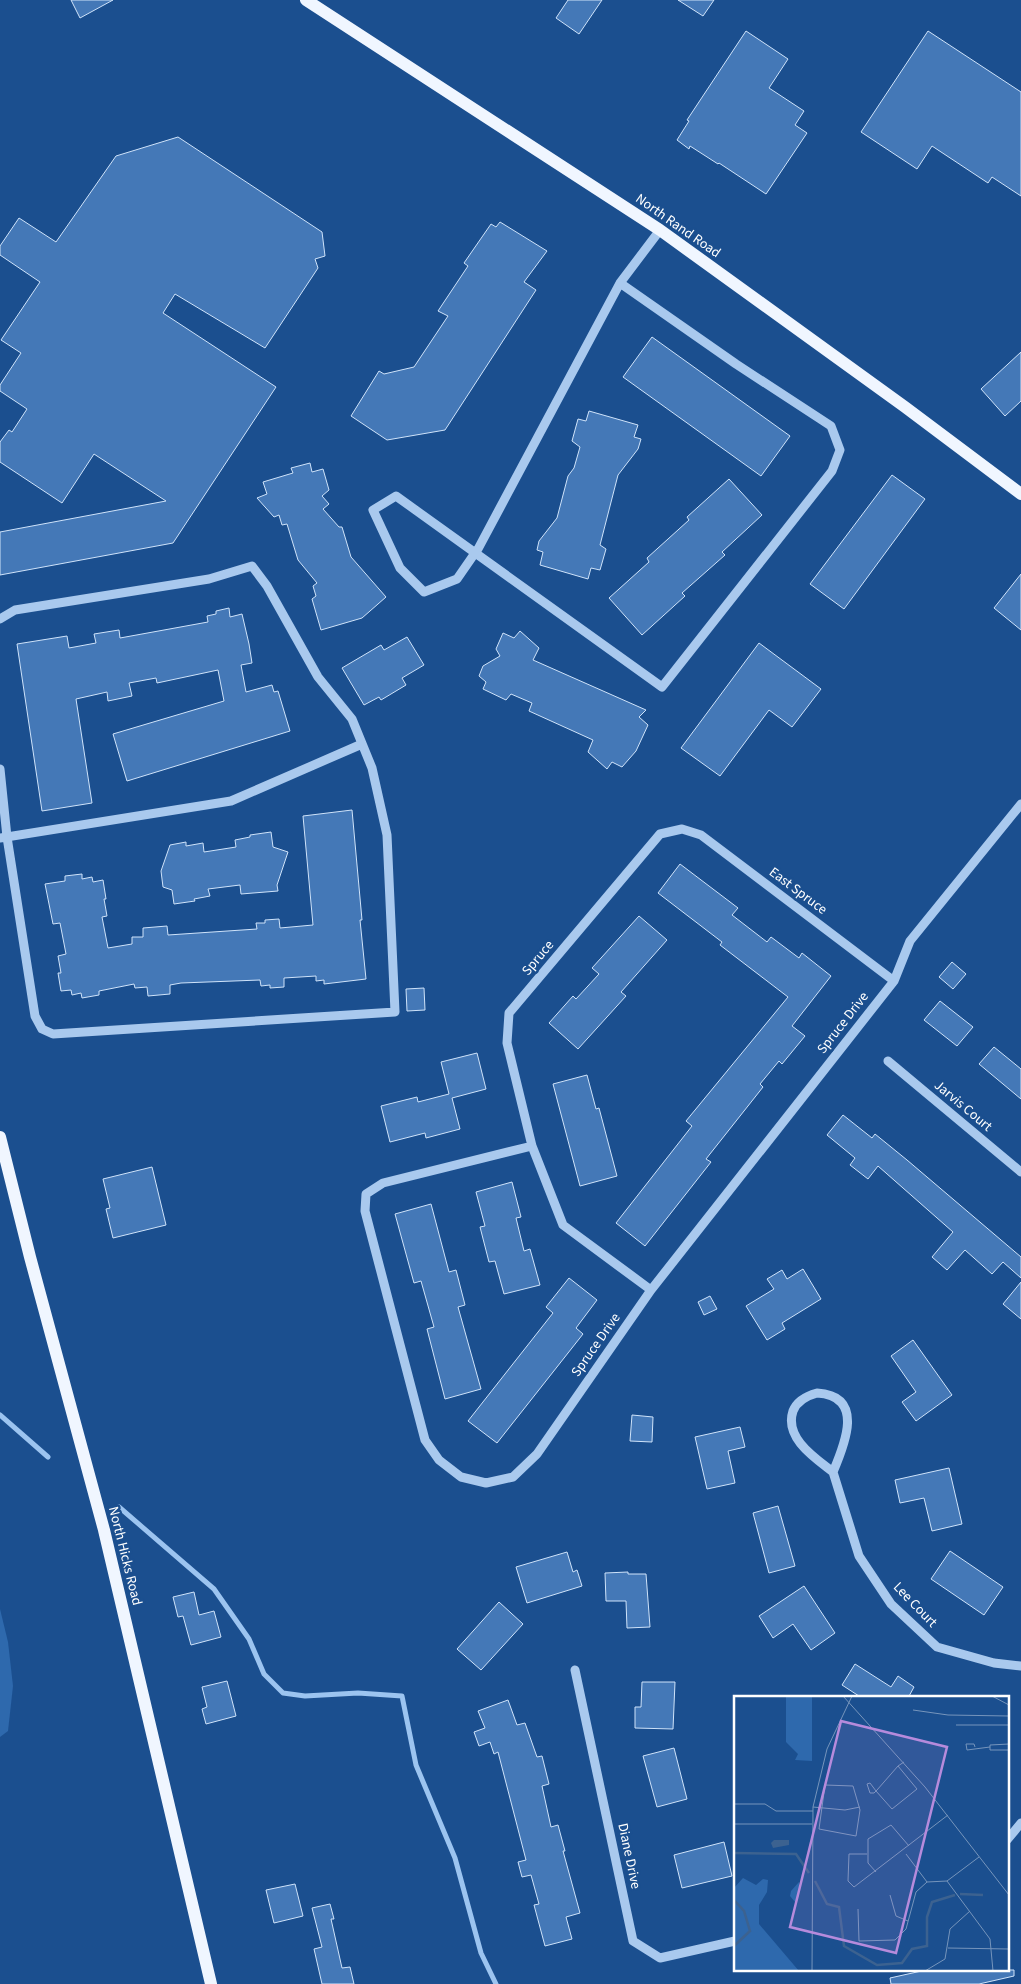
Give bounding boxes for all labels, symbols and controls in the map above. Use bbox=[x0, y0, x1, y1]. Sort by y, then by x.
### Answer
street label: North Rand Road bbox=[631, 189, 725, 263]
street label: East Spruce bbox=[765, 862, 831, 920]
street label: Spruce bbox=[517, 936, 559, 980]
street label: Spruce Drive bbox=[812, 988, 874, 1058]
street label: Jarvis Court bbox=[930, 1076, 997, 1136]
street label: Spruce Drive bbox=[567, 1309, 625, 1381]
street label: North Hicks Road bbox=[103, 1504, 147, 1608]
street label: Lee Court bbox=[888, 1578, 942, 1632]
inset map bbox=[734, 1696, 1008, 1972]
street label: Diane Drive bbox=[612, 1821, 646, 1891]

